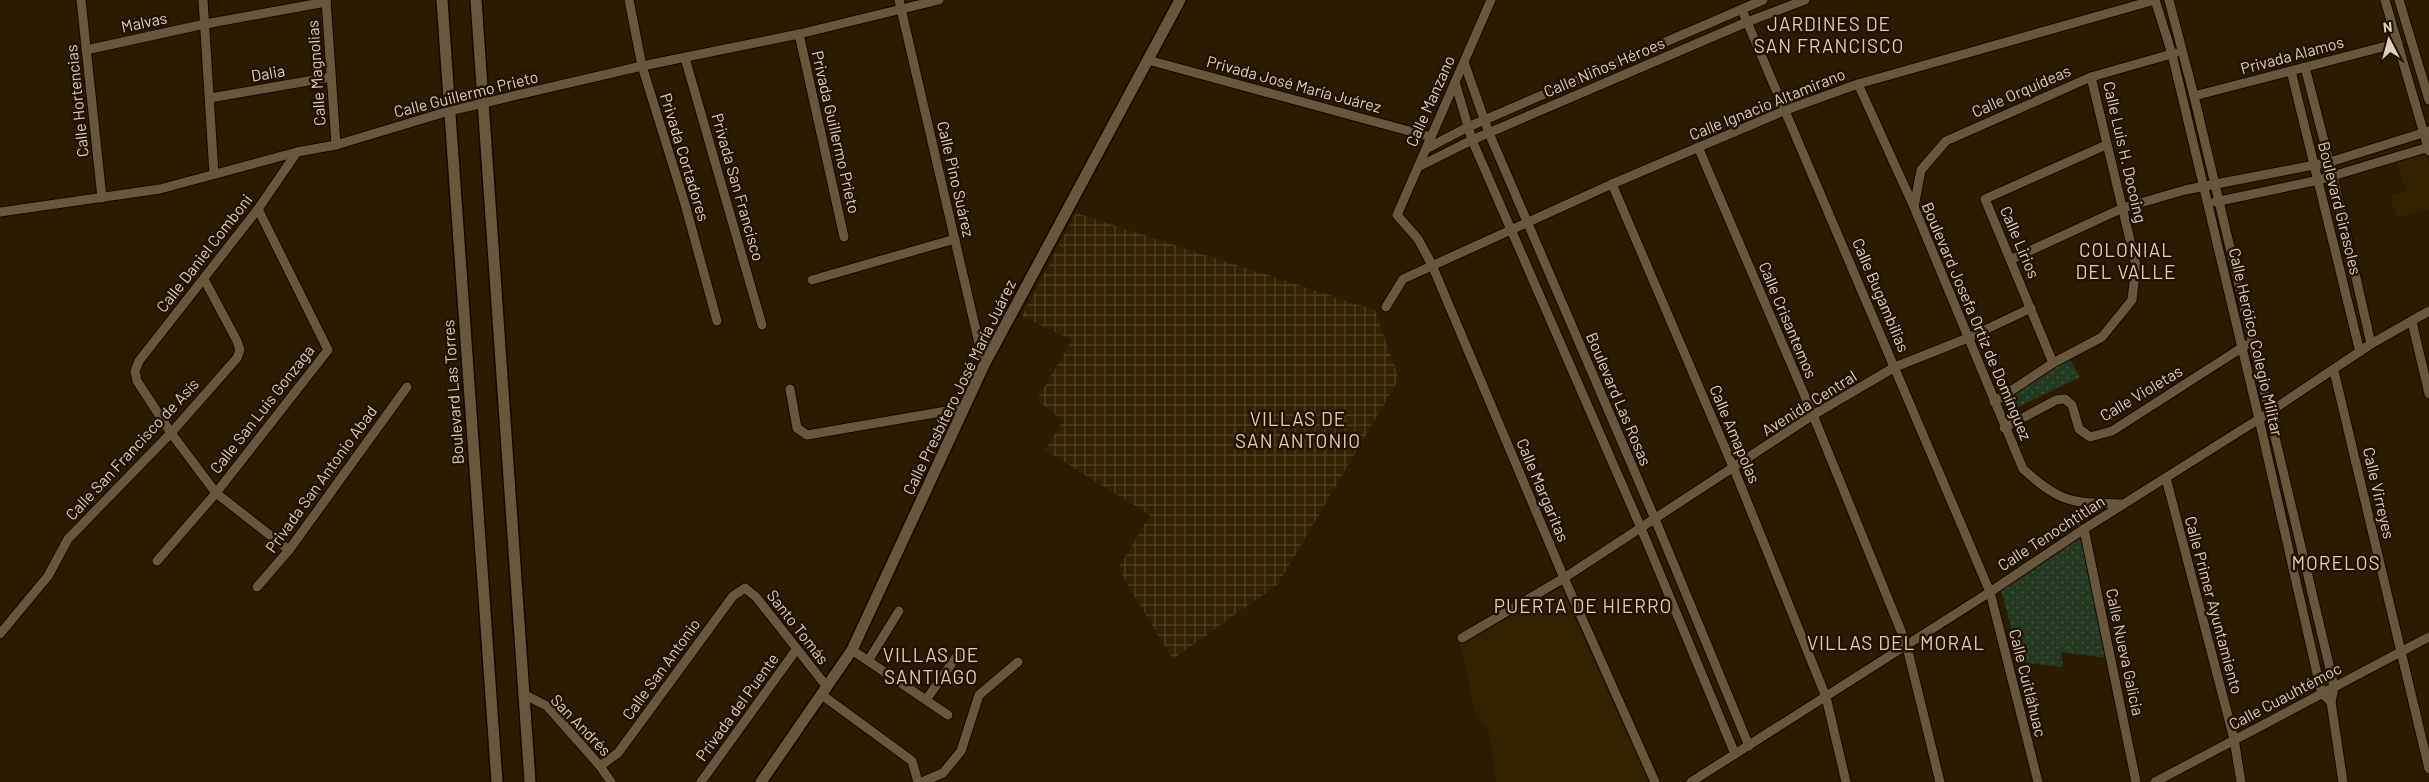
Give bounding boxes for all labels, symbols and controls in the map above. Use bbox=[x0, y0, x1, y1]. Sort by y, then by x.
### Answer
street label: Malvas bbox=[119, 7, 169, 36]
district label: JARDINES DE SAN FRANCISCO bbox=[1754, 12, 1904, 57]
north arrow bbox=[2364, 15, 2414, 65]
text: N bbox=[2382, 18, 2393, 36]
street label: Calle Magnolias bbox=[302, 20, 329, 127]
street label: Calle Niños Héroes bbox=[1540, 32, 1667, 101]
street label: Privada Alamos bbox=[2238, 32, 2346, 77]
street label: Calle Hortencias bbox=[61, 44, 92, 158]
street label: Privada Guillermo Prieto bbox=[809, 49, 864, 215]
street label: Privada José María Juárez bbox=[1205, 51, 1384, 116]
street label: Calle Manzano bbox=[1401, 52, 1458, 149]
street label: Dalia bbox=[250, 60, 286, 85]
street label: Calle Orquídeas bbox=[1968, 60, 2073, 121]
street label: Calle Ignacio Altamirano bbox=[1686, 64, 1848, 144]
street label: Calle Guillermo Prieto bbox=[392, 66, 540, 121]
street label: Calle Luis H. Docoing bbox=[2100, 79, 2151, 224]
street label: Privada Cortadores bbox=[657, 91, 714, 223]
street label: Privada San Francisco bbox=[708, 111, 769, 263]
street label: Calle Pino Suárez bbox=[934, 119, 979, 239]
street label: Boulevard Girasoles bbox=[2315, 139, 2366, 276]
street label: Calle Daniel Comboni bbox=[152, 190, 256, 316]
street label: Boulevard Josefa Ortiz de Domínguez bbox=[1919, 199, 2036, 443]
street label: Calle Lirios bbox=[1997, 203, 2044, 281]
street label: Calle Bugambilias bbox=[1849, 235, 1914, 355]
district label: COLONIAL DEL VALLE bbox=[2076, 238, 2176, 283]
street label: Calle Heróico Colegio Militar bbox=[2226, 246, 2287, 438]
street label: Calle Crisantemos bbox=[1755, 259, 1822, 381]
street label: Calle Presbítero José María Juárez bbox=[898, 276, 1019, 497]
street label: Boulevard Las Torres bbox=[438, 319, 467, 465]
street label: Boulevard Las Rosas bbox=[1583, 329, 1656, 468]
street label: Calle San Luis Gonzaga bbox=[205, 341, 318, 477]
street label: Calle Violetas bbox=[2096, 361, 2185, 425]
street label: Avenida Central bbox=[1758, 366, 1860, 439]
street label: Calle San Francisco de Asís bbox=[61, 374, 202, 523]
street label: Calle Amapolas bbox=[1706, 382, 1765, 486]
street label: Privada San Antonio Abad bbox=[261, 402, 380, 556]
district label: VILLAS DE SAN ANTONIO bbox=[1235, 407, 1361, 452]
street label: Calle Margaritas bbox=[1513, 435, 1574, 544]
street label: Calle Virreyes bbox=[2360, 445, 2399, 541]
street label: Calle Tenochtitlan bbox=[1994, 491, 2108, 574]
street label: Calle Primer Ayuntamiento bbox=[2182, 514, 2247, 696]
district label: MORELOS bbox=[2291, 551, 2381, 574]
street label: Santo Tomás bbox=[763, 586, 833, 668]
street label: Calle Nueva Galicia bbox=[2103, 587, 2148, 717]
district label: PUERTA DE HIERRO bbox=[1494, 594, 1672, 617]
street label: Calle San Antonio bbox=[618, 614, 704, 723]
street label: Calle Cuitláhuac bbox=[2006, 627, 2051, 739]
district label: VILLAS DEL MORAL bbox=[1807, 631, 1985, 654]
district label: VILLAS DE SANTIAGO bbox=[883, 643, 979, 688]
street label: Privada del Puente bbox=[691, 649, 782, 764]
street label: Calle Cuauhtémoc bbox=[2225, 658, 2344, 733]
street label: San Andrés bbox=[547, 690, 615, 759]

